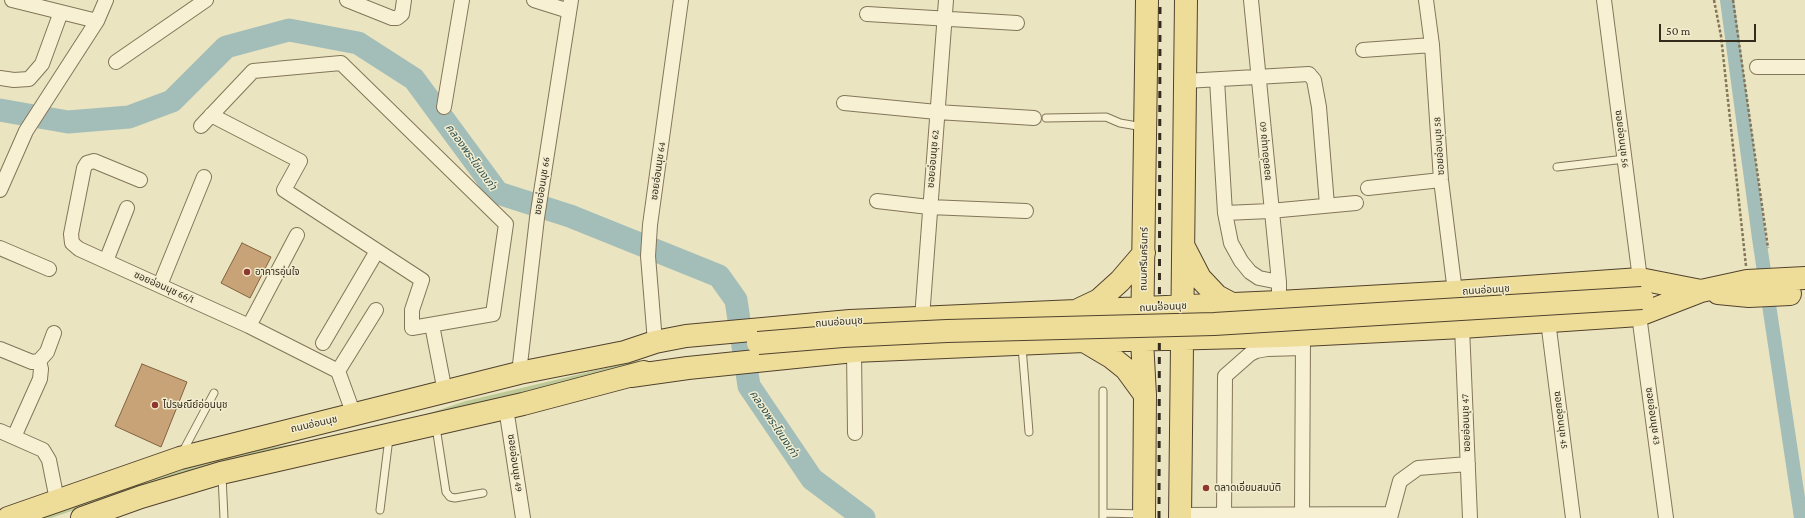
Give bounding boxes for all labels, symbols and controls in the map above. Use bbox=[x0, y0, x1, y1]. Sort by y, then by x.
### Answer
scale bar bbox=[1661, 16, 1758, 42]
text: 50 m bbox=[1666, 24, 1690, 38]
street label: ซอยอ่อนนุช 56 bbox=[1613, 109, 1631, 169]
street label: ซอยอ่อนนุช 58 bbox=[1431, 116, 1447, 176]
water label: คลองพระโขนงเก่า bbox=[443, 121, 499, 193]
street label: ซอยอ่อนนุช 60 bbox=[1256, 121, 1274, 181]
street label: ซอยอ่อนนุช 62 bbox=[924, 130, 942, 188]
street label: ซอยอ่อนนุช 64 bbox=[648, 141, 668, 201]
street label: ซอยอ่อนนุช 66 bbox=[531, 156, 553, 216]
street label: ถนนศรีนครินทร์ bbox=[1137, 227, 1151, 291]
place label: อาคารอุ่นใจ bbox=[255, 266, 300, 278]
marker: อาคารอุ่นใจ bbox=[242, 267, 252, 277]
street label: ซอยอ่อนนุช 66/1 bbox=[132, 268, 196, 306]
street label: ถนนอ่อนนุช bbox=[1462, 282, 1510, 298]
street label: ถนนอ่อนนุช bbox=[1139, 300, 1187, 314]
street label: ถนนอ่อนนุช bbox=[815, 314, 863, 330]
street label: ซอยอ่อนนุช 43 bbox=[1643, 386, 1663, 446]
water label: คลองพระโขนงเก่า bbox=[747, 388, 801, 460]
street label: ซอยอ่อนนุช 45 bbox=[1552, 390, 1570, 450]
street label: ซอยอ่อนนุช 47 bbox=[1459, 394, 1473, 452]
place label: ไปรษณีย์อ่อนนุช bbox=[163, 399, 228, 411]
marker: ไปรษณีย์อ่อนนุช bbox=[150, 400, 160, 410]
street label: ถนนอ่อนนุช bbox=[289, 413, 339, 435]
street label: ซอยอ่อนนุช 49 bbox=[505, 433, 525, 493]
place label: ตลาดเอี่ยมสมบัติ bbox=[1214, 482, 1281, 494]
marker: ตลาดเอี่ยมสมบัติ bbox=[1201, 483, 1211, 493]

